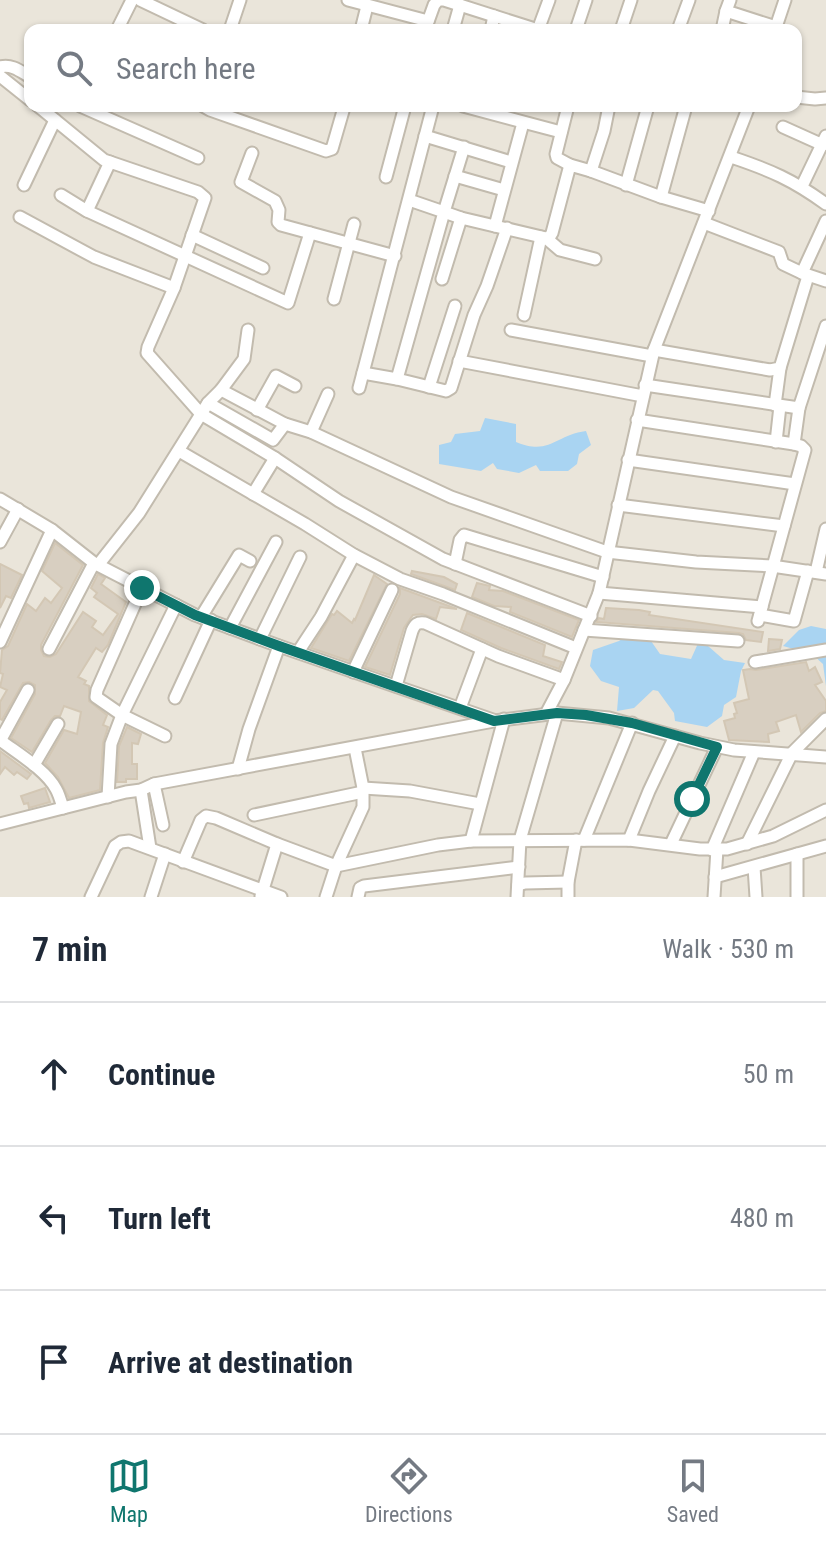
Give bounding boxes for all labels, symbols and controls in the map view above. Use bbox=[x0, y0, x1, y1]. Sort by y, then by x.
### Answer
search box bbox=[24, 24, 802, 112]
icon: search bbox=[52, 46, 96, 90]
text: Search here bbox=[116, 51, 256, 86]
route end bbox=[124, 570, 160, 606]
route start bbox=[674, 781, 710, 817]
text: 7 min bbox=[32, 929, 108, 969]
text: Walk · 530 m bbox=[662, 934, 794, 964]
icon: ahead bbox=[32, 1052, 76, 1096]
text: Continue bbox=[108, 1057, 215, 1092]
text: 50 m bbox=[743, 1059, 794, 1089]
icon: left bbox=[32, 1196, 76, 1240]
text: Turn left bbox=[108, 1201, 211, 1236]
text: 480 m bbox=[730, 1203, 794, 1233]
icon: arrive bbox=[32, 1340, 76, 1384]
text: Arrive at destination bbox=[108, 1345, 353, 1380]
tab: Map bbox=[107, 1454, 151, 1527]
tab: Directions bbox=[365, 1454, 453, 1527]
tab: Saved bbox=[667, 1454, 719, 1527]

